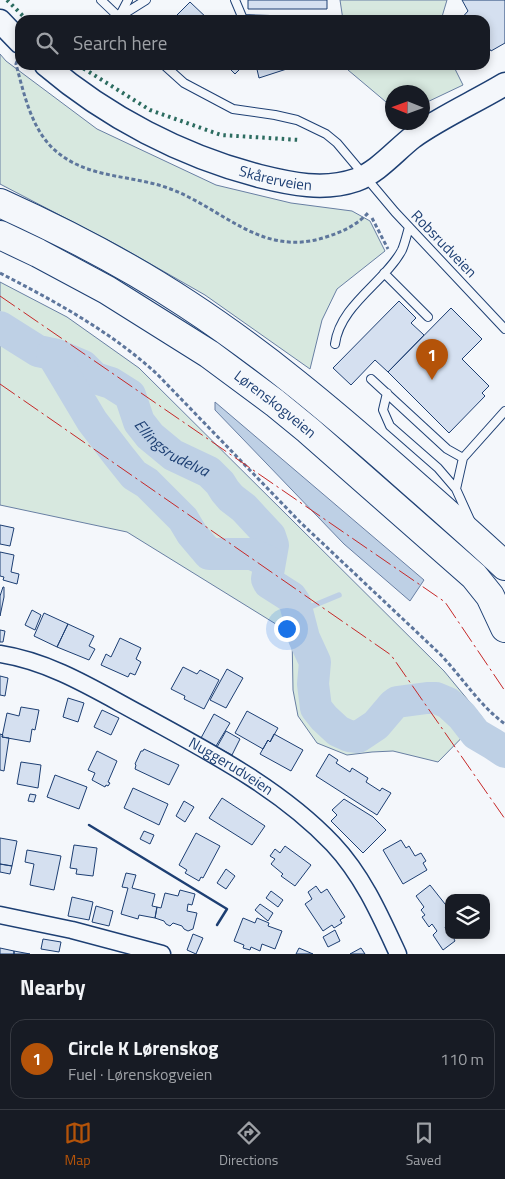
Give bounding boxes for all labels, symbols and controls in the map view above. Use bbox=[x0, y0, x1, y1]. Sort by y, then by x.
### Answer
search box bbox=[15, 15, 490, 70]
text: Search here bbox=[73, 28, 167, 57]
icon: search bbox=[33, 29, 61, 57]
north arrow bbox=[385, 85, 430, 130]
street label: Skårerveien bbox=[236, 159, 313, 196]
street label: Robsrudveien bbox=[406, 205, 483, 283]
pin: 1 bbox=[416, 339, 448, 380]
street label: Lørenskogveien bbox=[230, 364, 322, 443]
water label: Ellingsrudelva bbox=[129, 414, 214, 483]
your location bbox=[274, 616, 300, 642]
street label: Nuggerudveien bbox=[185, 731, 278, 801]
map controls bbox=[445, 894, 490, 939]
button: layers bbox=[445, 894, 490, 939]
text: Nearby bbox=[20, 971, 85, 1003]
text: Circle K Lørenskog bbox=[68, 1033, 218, 1062]
text: 1 bbox=[33, 1047, 41, 1071]
text: 110 m bbox=[440, 1047, 484, 1071]
text: Fuel · Lørenskogveien bbox=[68, 1062, 212, 1086]
tab: Map bbox=[64, 1119, 92, 1170]
tab: Directions bbox=[219, 1119, 278, 1170]
tab: Saved bbox=[406, 1119, 441, 1170]

